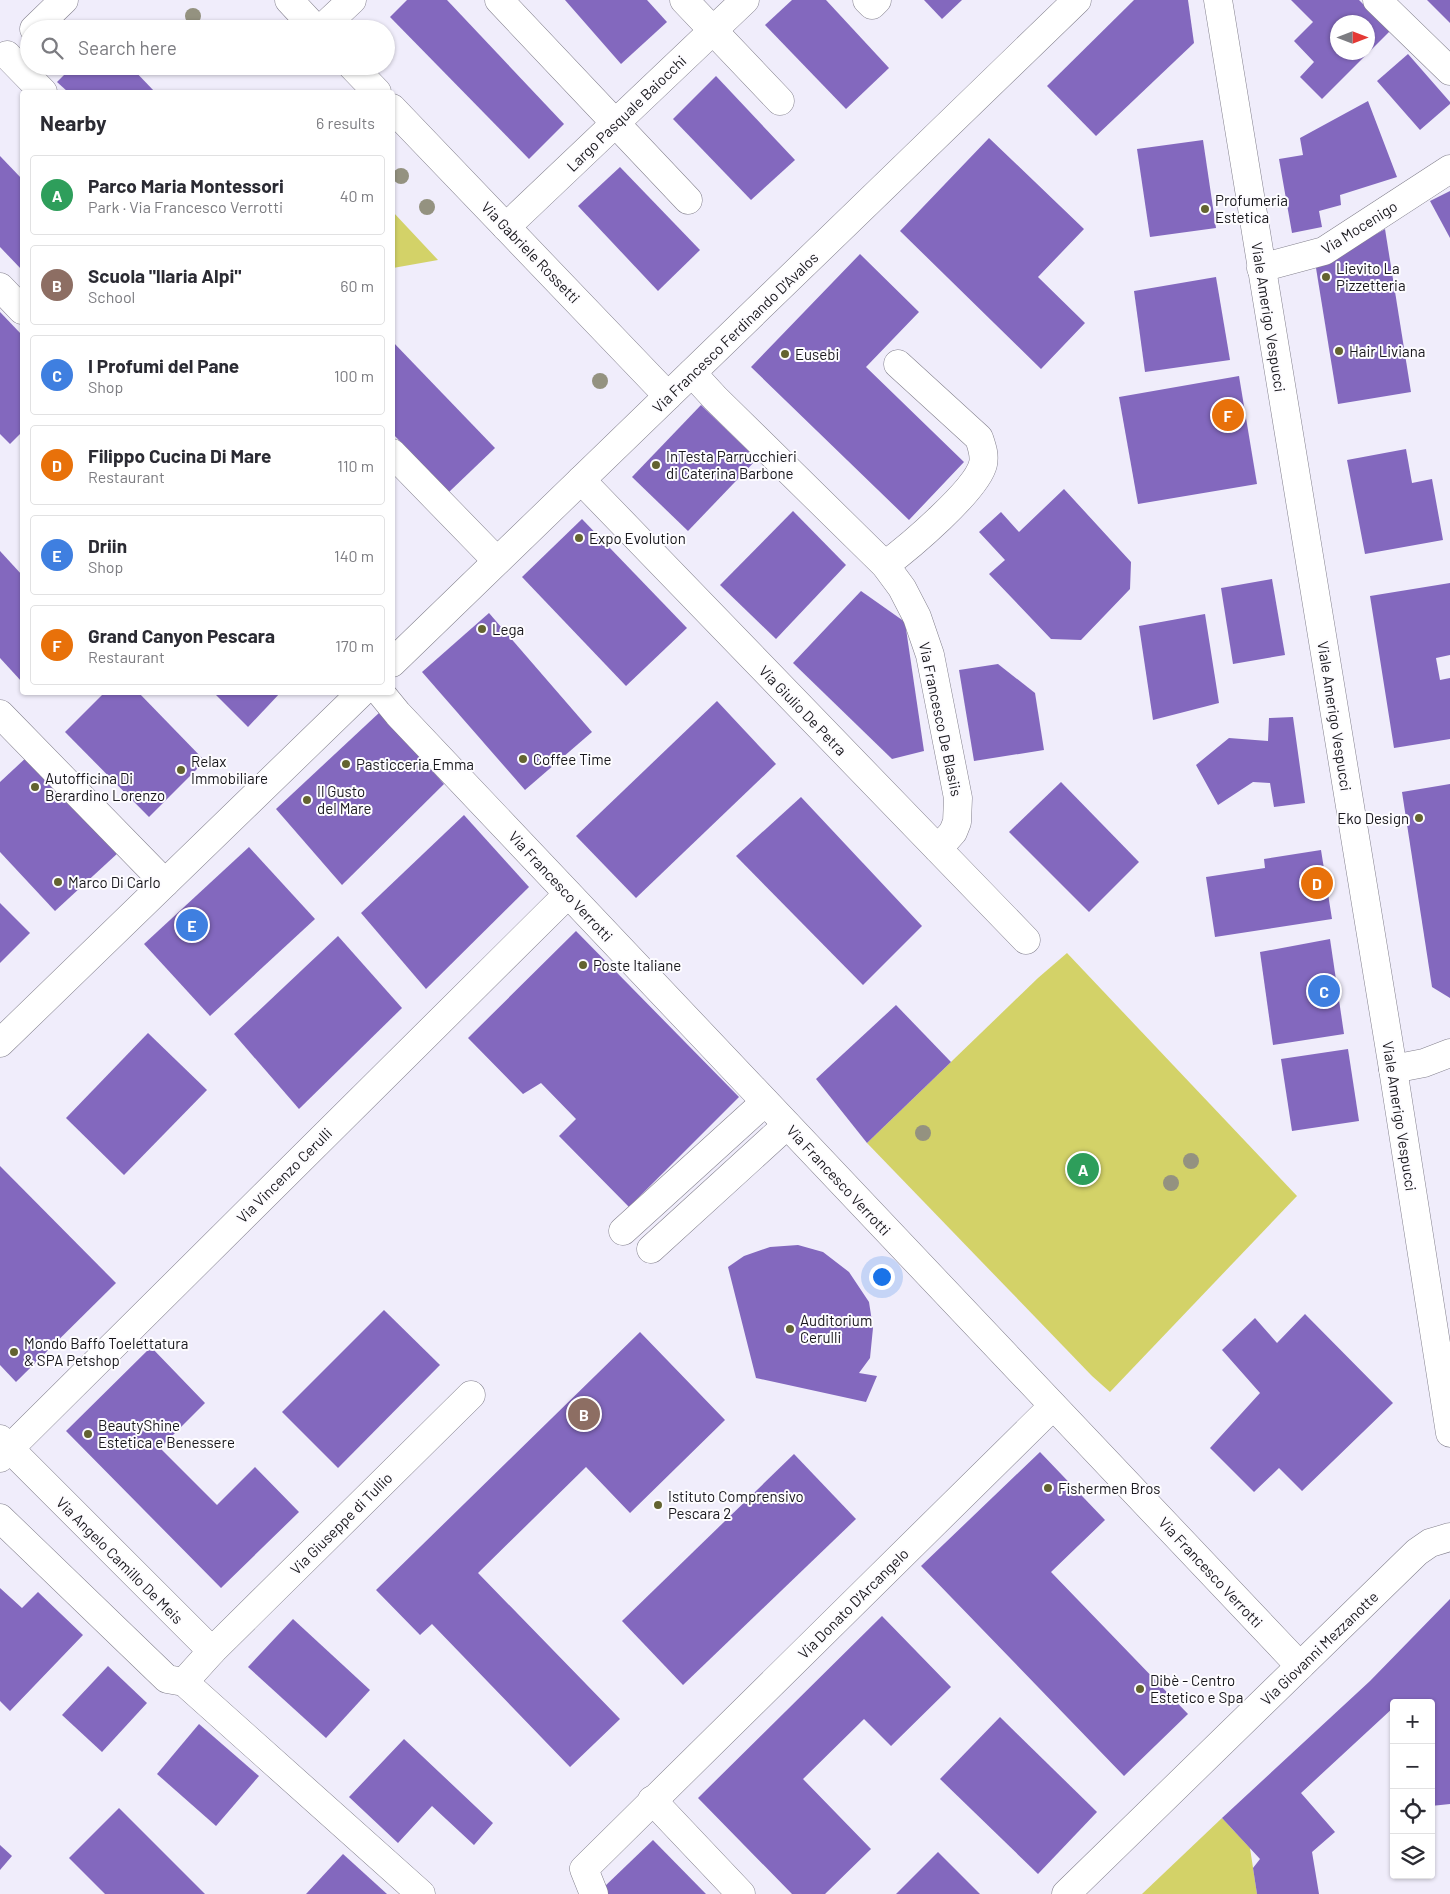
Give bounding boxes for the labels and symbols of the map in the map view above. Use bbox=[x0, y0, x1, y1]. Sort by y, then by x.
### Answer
north arrow bbox=[1330, 15, 1375, 60]
street label: Largo Pasquale Baiocchi bbox=[562, 51, 690, 175]
place label: Profumeria Estetica bbox=[1215, 191, 1288, 226]
street label: Via Gabriele Rossetti bbox=[478, 197, 584, 307]
street label: Via Mocenigo bbox=[1318, 197, 1400, 257]
marker: Profumeria Estetica bbox=[1199, 203, 1211, 215]
street label: Viale Amerigo Vespucci bbox=[1248, 241, 1290, 393]
street label: Via Francesco Ferdinando D'Avalos bbox=[648, 248, 822, 416]
place label: Lievito La Pizzetteria bbox=[1336, 259, 1406, 294]
marker: Lievito La Pizzetteria bbox=[1320, 271, 1332, 283]
place label: Hair Liviana bbox=[1349, 342, 1425, 360]
place label: Eusebi bbox=[795, 345, 839, 363]
marker: Hair Liviana bbox=[1333, 345, 1345, 357]
marker: Eusebi bbox=[779, 348, 791, 360]
pin: F bbox=[1212, 396, 1244, 434]
place label: InTesta Parrucchieri di Caterina Barbone bbox=[666, 447, 797, 482]
marker: InTesta Parrucchieri di Caterina Barbone bbox=[650, 459, 662, 471]
place label: Expo Evolution bbox=[589, 529, 686, 547]
marker: Expo Evolution bbox=[573, 532, 585, 544]
place label: Lega bbox=[492, 620, 524, 638]
marker: Lega bbox=[476, 623, 488, 635]
street label: Via Francesco De Blasiis bbox=[916, 640, 966, 798]
street label: Viale Amerigo Vespucci bbox=[1314, 640, 1356, 792]
street label: Via Giulio De Petra bbox=[755, 661, 851, 759]
place label: Coffee Time bbox=[533, 750, 612, 768]
place label: Relax Immobiliare bbox=[191, 752, 268, 787]
marker: Coffee Time bbox=[517, 753, 529, 765]
place label: Pasticceria Emma bbox=[356, 755, 474, 773]
marker: Pasticceria Emma bbox=[340, 758, 352, 770]
marker: Relax Immobiliare bbox=[175, 764, 187, 776]
place label: Autofficina Di Berardino Lorenzo bbox=[45, 769, 165, 804]
marker: Autofficina Di Berardino Lorenzo bbox=[29, 781, 41, 793]
place label: Il Gusto del Mare bbox=[317, 782, 371, 817]
marker: Il Gusto del Mare bbox=[301, 794, 313, 806]
place label: Eko Design bbox=[1337, 809, 1409, 827]
marker: Eko Design bbox=[1413, 812, 1425, 824]
street label: Via Francesco Verrotti bbox=[505, 827, 617, 945]
pin: D bbox=[1301, 864, 1333, 902]
place label: Marco Di Carlo bbox=[68, 873, 161, 891]
marker: Marco Di Carlo bbox=[52, 876, 64, 888]
pin: E bbox=[176, 906, 208, 944]
place label: Poste Italiane bbox=[593, 956, 681, 974]
marker: Poste Italiane bbox=[577, 959, 589, 971]
pin: C bbox=[1308, 972, 1340, 1010]
street label: Viale Amerigo Vespucci bbox=[1379, 1040, 1421, 1192]
street label: Via Francesco Verrotti bbox=[783, 1121, 895, 1239]
street label: Via Vincenzo Cerulli bbox=[233, 1124, 335, 1226]
pin: A bbox=[1067, 1150, 1099, 1188]
your location bbox=[869, 1264, 895, 1290]
place label: Auditorium Cerulli bbox=[800, 1311, 872, 1346]
marker: Auditorium Cerulli bbox=[784, 1323, 796, 1335]
place label: Mondo Baffo Toelettatura & SPA Petshop bbox=[24, 1334, 188, 1369]
marker: Mondo Baffo Toelettatura & SPA Petshop bbox=[8, 1346, 20, 1358]
pin: B bbox=[568, 1395, 600, 1433]
place label: BeautyShine Estetica e Benessere bbox=[98, 1416, 235, 1451]
marker: BeautyShine Estetica e Benessere bbox=[82, 1428, 94, 1440]
street label: Via Giuseppe di Tullio bbox=[286, 1468, 396, 1578]
place label: Fishermen Bros bbox=[1058, 1479, 1161, 1497]
marker: Fishermen Bros bbox=[1042, 1482, 1054, 1494]
place label: Istituto Comprensivo Pescara 2 bbox=[668, 1487, 804, 1522]
street label: Via Angelo Camillo De Meis bbox=[53, 1493, 187, 1627]
marker: Istituto Comprensivo Pescara 2 bbox=[652, 1499, 664, 1511]
street label: Via Francesco Verrotti bbox=[1155, 1513, 1267, 1631]
street label: Via Donato D'Arcangelo bbox=[794, 1544, 912, 1662]
street label: Via Giovanni Mezzanotte bbox=[1257, 1587, 1381, 1709]
place label: Dibè - Centro Estetico e Spa bbox=[1150, 1671, 1243, 1706]
marker: Dibè - Centro Estetico e Spa bbox=[1134, 1683, 1146, 1695]

